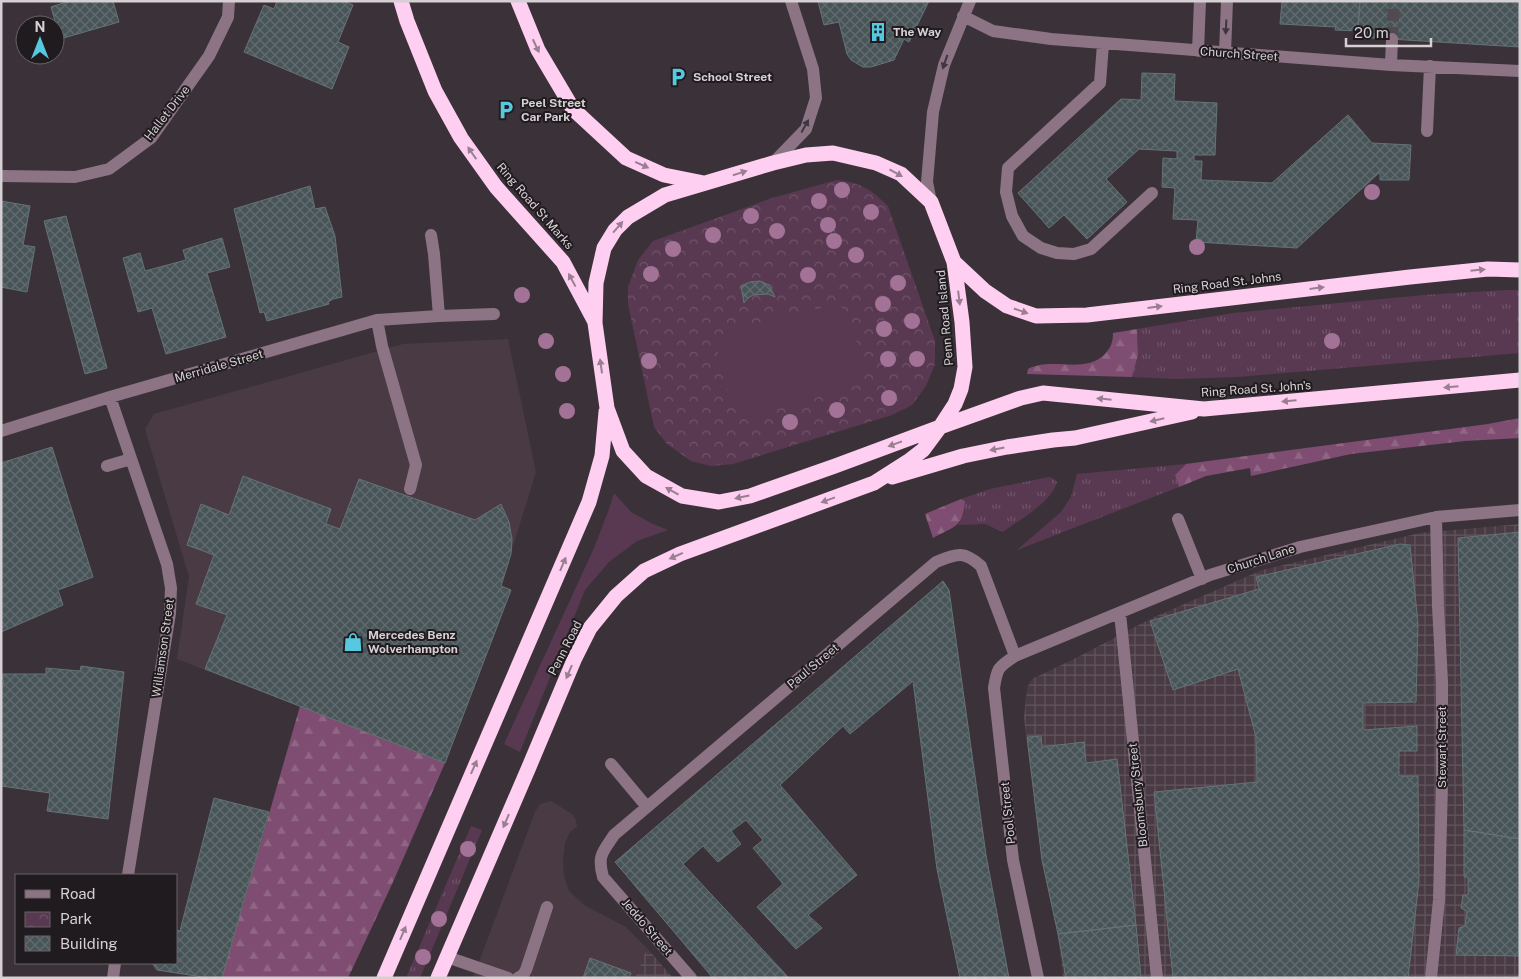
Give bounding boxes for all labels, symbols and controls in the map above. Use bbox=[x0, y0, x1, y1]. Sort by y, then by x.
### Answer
north arrow bbox=[15, 15, 65, 65]
scale bar bbox=[1346, 15, 1431, 47]
text: N bbox=[35, 19, 45, 35]
one-way arrow bbox=[1221, 19, 1229, 35]
building icon: The Way bbox=[867, 21, 889, 43]
text: 20 m bbox=[1354, 24, 1389, 41]
place label: The Way bbox=[893, 25, 941, 39]
one-way arrow bbox=[532, 39, 541, 54]
street label: Church Street bbox=[1200, 44, 1279, 64]
one-way arrow bbox=[941, 54, 948, 69]
parking icon: School Street bbox=[667, 66, 689, 88]
place label: School Street bbox=[693, 70, 772, 84]
street label: Hallet Drive bbox=[141, 83, 193, 143]
place label: Peel Street Car Park bbox=[521, 96, 586, 124]
parking icon: Peel Street Car Park bbox=[495, 99, 517, 121]
one-way arrow bbox=[801, 119, 809, 134]
one-way arrow bbox=[467, 146, 477, 160]
street label: Ring Road St Marks bbox=[494, 160, 576, 252]
one-way arrow bbox=[635, 162, 649, 170]
one-way arrow bbox=[732, 168, 747, 176]
one-way arrow bbox=[889, 169, 904, 177]
one-way arrow bbox=[612, 222, 624, 234]
one-way arrow bbox=[1470, 266, 1486, 274]
street label: Penn Road Island bbox=[934, 269, 956, 367]
street label: Ring Road St. Johns bbox=[1172, 269, 1282, 297]
one-way arrow bbox=[568, 274, 577, 287]
one-way arrow bbox=[1309, 284, 1325, 292]
one-way arrow bbox=[955, 291, 963, 307]
one-way arrow bbox=[1147, 303, 1163, 311]
one-way arrow bbox=[1014, 307, 1029, 315]
street label: Merridale Street bbox=[173, 347, 265, 385]
one-way arrow bbox=[597, 357, 605, 373]
street label: Ring Road St. John's bbox=[1200, 378, 1312, 400]
one-way arrow bbox=[1443, 383, 1459, 391]
one-way arrow bbox=[1095, 395, 1111, 403]
one-way arrow bbox=[1281, 398, 1297, 406]
one-way arrow bbox=[1149, 416, 1164, 424]
one-way arrow bbox=[887, 440, 902, 448]
one-way arrow bbox=[990, 445, 1005, 453]
one-way arrow bbox=[666, 486, 679, 495]
one-way arrow bbox=[733, 494, 749, 502]
one-way arrow bbox=[820, 496, 835, 504]
street label: Church Lane bbox=[1225, 541, 1297, 577]
one-way arrow bbox=[669, 552, 683, 560]
one-way arrow bbox=[559, 557, 567, 571]
street label: Williamson Street bbox=[149, 598, 177, 698]
street label: Penn Road bbox=[545, 618, 585, 678]
place label: Mercedes Benz Wolverhampton bbox=[368, 628, 458, 656]
shop icon: Mercedes Benz Wolverhampton bbox=[342, 631, 364, 653]
street label: Paul Street bbox=[784, 640, 842, 692]
one-way arrow bbox=[564, 664, 572, 679]
street label: Stewart Street bbox=[1435, 706, 1449, 788]
street label: Bloomsbury Street bbox=[1126, 742, 1150, 848]
one-way arrow bbox=[470, 760, 478, 774]
street label: Pool Street bbox=[998, 781, 1018, 845]
one-way arrow bbox=[501, 814, 509, 828]
legend bbox=[15, 874, 178, 964]
text: Road bbox=[60, 885, 96, 902]
street label: Jeddo Street bbox=[619, 896, 676, 958]
text: Park bbox=[60, 910, 92, 927]
one-way arrow bbox=[399, 925, 407, 940]
text: Building bbox=[60, 935, 118, 952]

